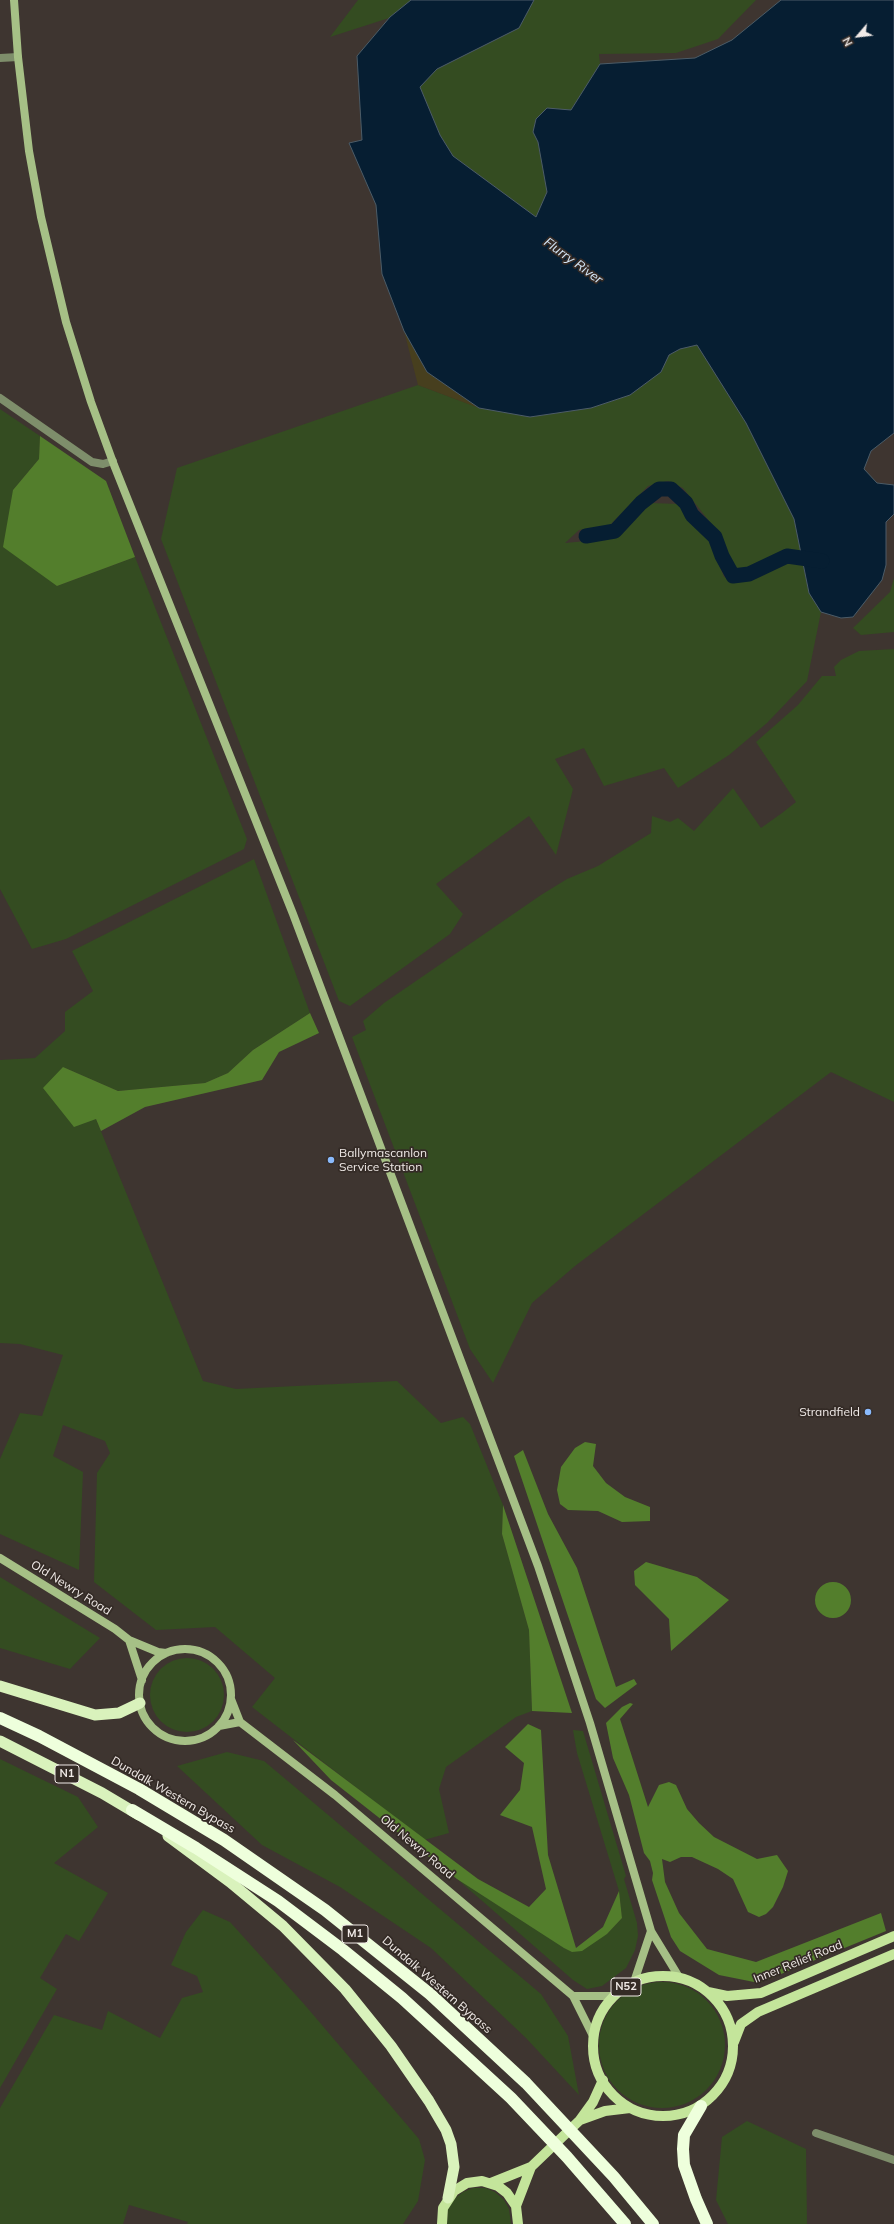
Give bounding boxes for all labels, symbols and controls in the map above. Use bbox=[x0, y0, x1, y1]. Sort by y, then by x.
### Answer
north arrow bbox=[838, 16, 878, 56]
text: N bbox=[839, 35, 856, 49]
water label: Flurry River bbox=[541, 234, 605, 288]
place label: Ballymascanlon Service Station bbox=[339, 1146, 427, 1174]
marker: Ballymascanlon Service Station bbox=[326, 1155, 336, 1165]
place label: Strandfield bbox=[799, 1405, 860, 1419]
marker: Strandfield bbox=[863, 1407, 873, 1417]
street label: Old Newry Road bbox=[28, 1558, 114, 1618]
street label: Dundalk Western Bypass bbox=[109, 1754, 237, 1836]
road number: N1 bbox=[55, 1765, 79, 1783]
street label: Old Newry Road bbox=[377, 1812, 457, 1882]
road number: M1 bbox=[342, 1925, 368, 1943]
street label: Dundalk Western Bypass bbox=[379, 1933, 495, 2037]
street label: Inner Relief Road bbox=[751, 1938, 845, 1986]
road number: N52 bbox=[611, 1978, 641, 1996]

